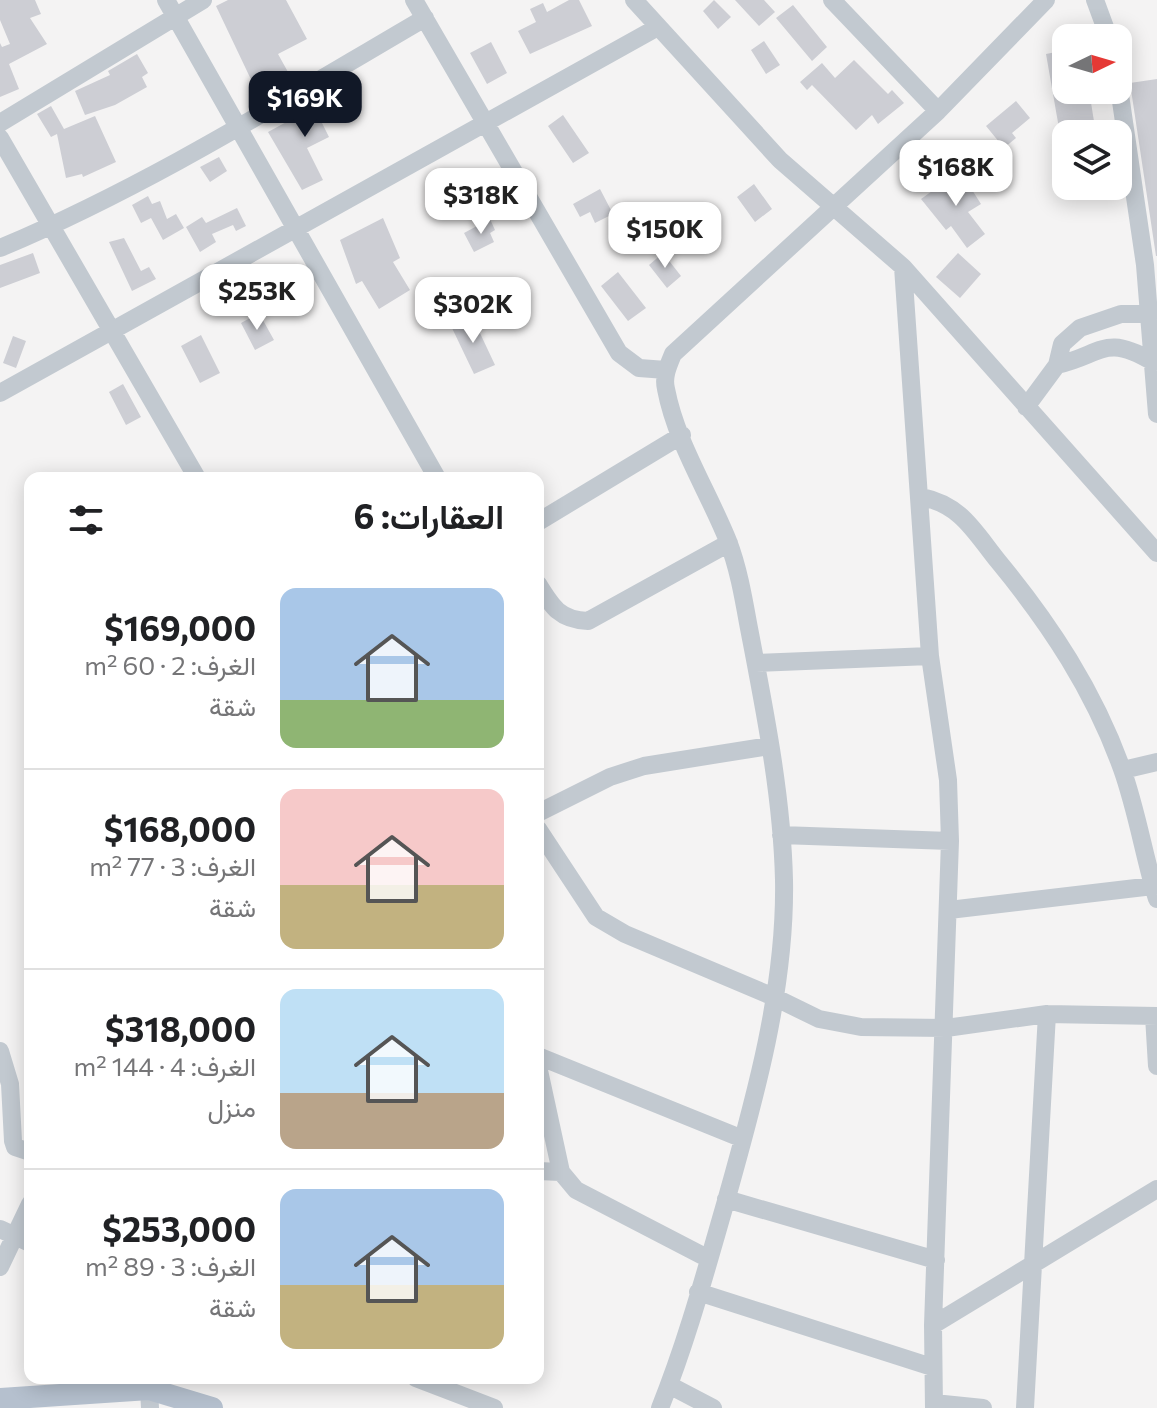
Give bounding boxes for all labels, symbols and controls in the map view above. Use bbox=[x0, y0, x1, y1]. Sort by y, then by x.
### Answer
north arrow bbox=[1052, 24, 1132, 104]
map controls bbox=[1052, 24, 1132, 200]
pin: $169K bbox=[249, 71, 361, 139]
text: $169K bbox=[267, 81, 343, 112]
button: layers bbox=[1052, 120, 1132, 200]
pin: $168K bbox=[900, 140, 1012, 208]
text: $168K bbox=[918, 150, 995, 181]
pin: $318K bbox=[425, 168, 537, 236]
text: $318K bbox=[443, 178, 519, 209]
pin: $150K bbox=[609, 202, 721, 270]
text: $150K bbox=[626, 212, 704, 243]
pin: $253K bbox=[201, 264, 313, 332]
text: $253K bbox=[218, 274, 296, 305]
pin: $302K bbox=[417, 277, 529, 345]
text: $302K bbox=[433, 287, 513, 318]
text: العقارات: 6 bbox=[354, 494, 504, 536]
icon: filters bbox=[64, 498, 108, 542]
text: $169,000 bbox=[104, 606, 256, 648]
icon: home bbox=[344, 620, 440, 716]
text: الغرف: 2 · 60 m² bbox=[84, 649, 256, 680]
text: شقة bbox=[209, 690, 256, 721]
text: $168,000 bbox=[104, 807, 256, 849]
icon: home bbox=[344, 821, 440, 917]
text: الغرف: 3 · 77 m² bbox=[89, 850, 256, 881]
text: شقة bbox=[209, 891, 256, 922]
text: $318,000 bbox=[105, 1007, 256, 1049]
icon: home bbox=[344, 1021, 440, 1117]
text: الغرف: 4 · 144 m² bbox=[74, 1050, 256, 1081]
text: منزل bbox=[207, 1091, 256, 1122]
text: $253,000 bbox=[102, 1207, 256, 1249]
icon: home bbox=[344, 1221, 440, 1317]
text: الغرف: 3 · 89 m² bbox=[85, 1250, 256, 1281]
text: شقة bbox=[209, 1291, 256, 1322]

